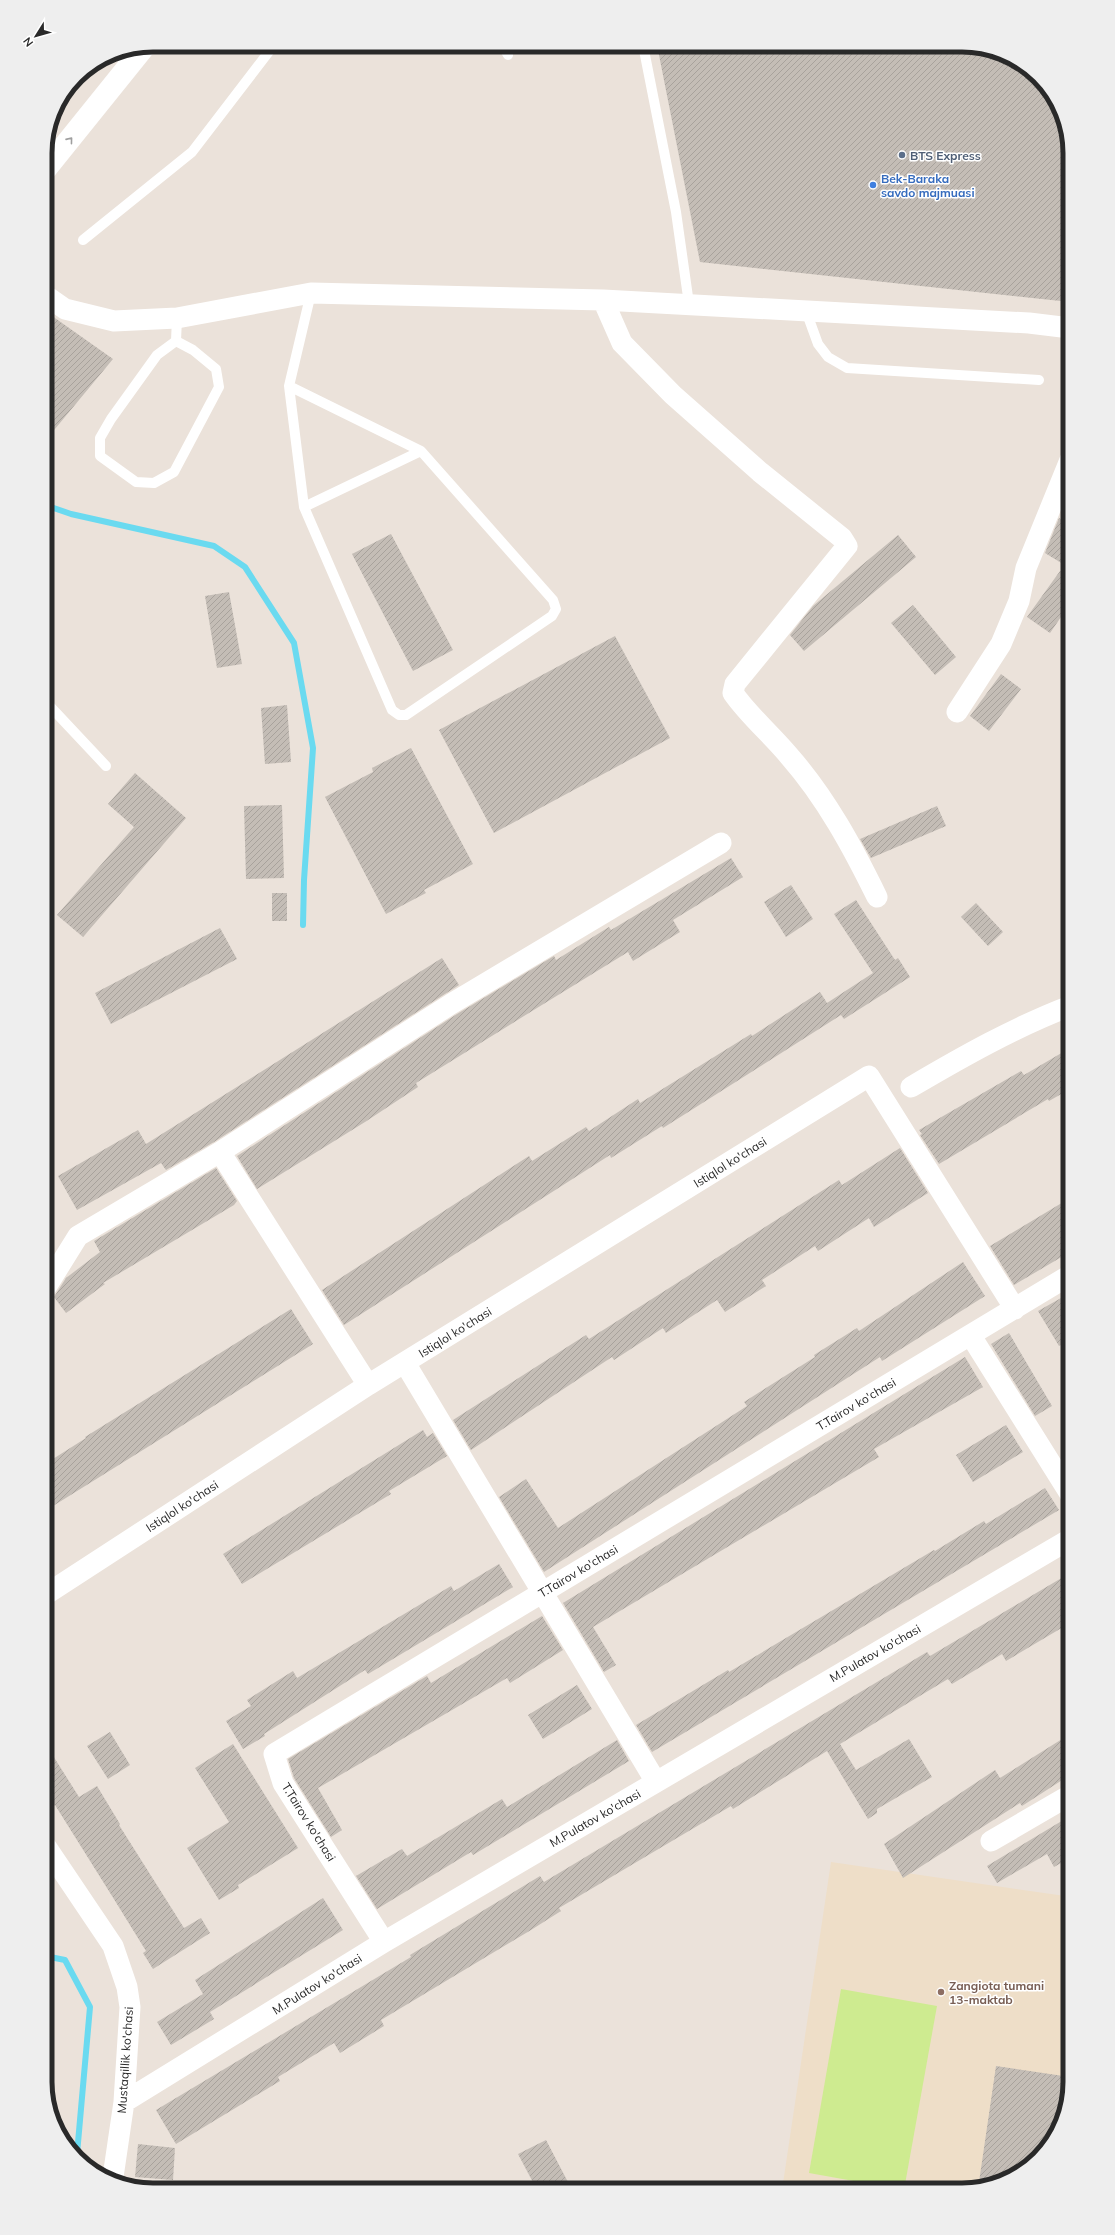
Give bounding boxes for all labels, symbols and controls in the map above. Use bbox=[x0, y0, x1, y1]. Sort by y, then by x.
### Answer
north arrow bbox=[16, 16, 56, 56]
text: N bbox=[20, 34, 36, 50]
one-way arrow bbox=[65, 137, 72, 144]
place label: BTS Express bbox=[910, 148, 981, 163]
marker: BTS Express bbox=[897, 150, 907, 160]
place label: Bek-Baraka savdo majmuasi bbox=[881, 171, 975, 200]
marker: Bek-Baraka savdo majmuasi bbox=[868, 180, 878, 190]
street label: Istiqlol ko'chasi bbox=[691, 1133, 769, 1190]
street label: Istiqlol ko'chasi bbox=[416, 1303, 494, 1360]
street label: T.Tairov ko'chasi bbox=[814, 1374, 899, 1434]
street label: Istiqlol ko'chasi bbox=[143, 1477, 221, 1535]
street label: T.Tairov ko'chasi bbox=[536, 1541, 621, 1601]
street label: M.Pulatov ko'chasi bbox=[827, 1621, 923, 1685]
street label: T.Tairov ko'chasi bbox=[279, 1780, 339, 1864]
street label: M.Pulatov ko'chasi bbox=[547, 1786, 643, 1850]
street label: M.Pulatov ko'chasi bbox=[269, 1950, 365, 2018]
place label: Zangiota tumani 13-maktab bbox=[949, 1978, 1044, 2007]
marker: Zangiota tumani 13-maktab bbox=[936, 1987, 946, 1997]
street label: Mustaqillik ko'chasi bbox=[114, 2006, 136, 2114]

